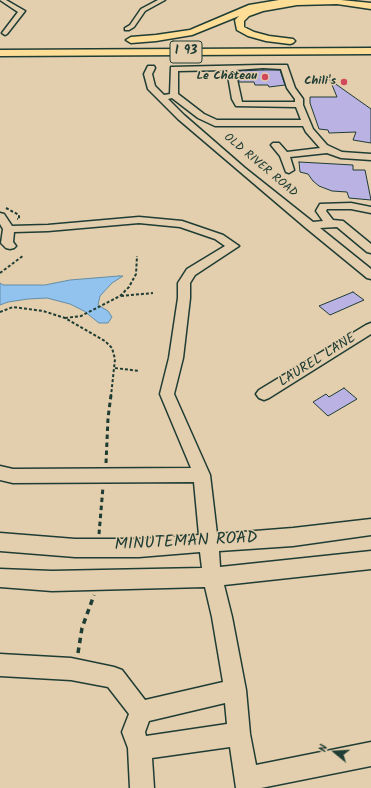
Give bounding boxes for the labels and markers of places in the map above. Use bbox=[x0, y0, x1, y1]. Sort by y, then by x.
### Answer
place label: Le Château bbox=[196, 70, 257, 84]
marker: Le Château bbox=[260, 72, 270, 82]
place label: Chili's bbox=[304, 75, 336, 89]
marker: Chili's bbox=[339, 77, 349, 87]

